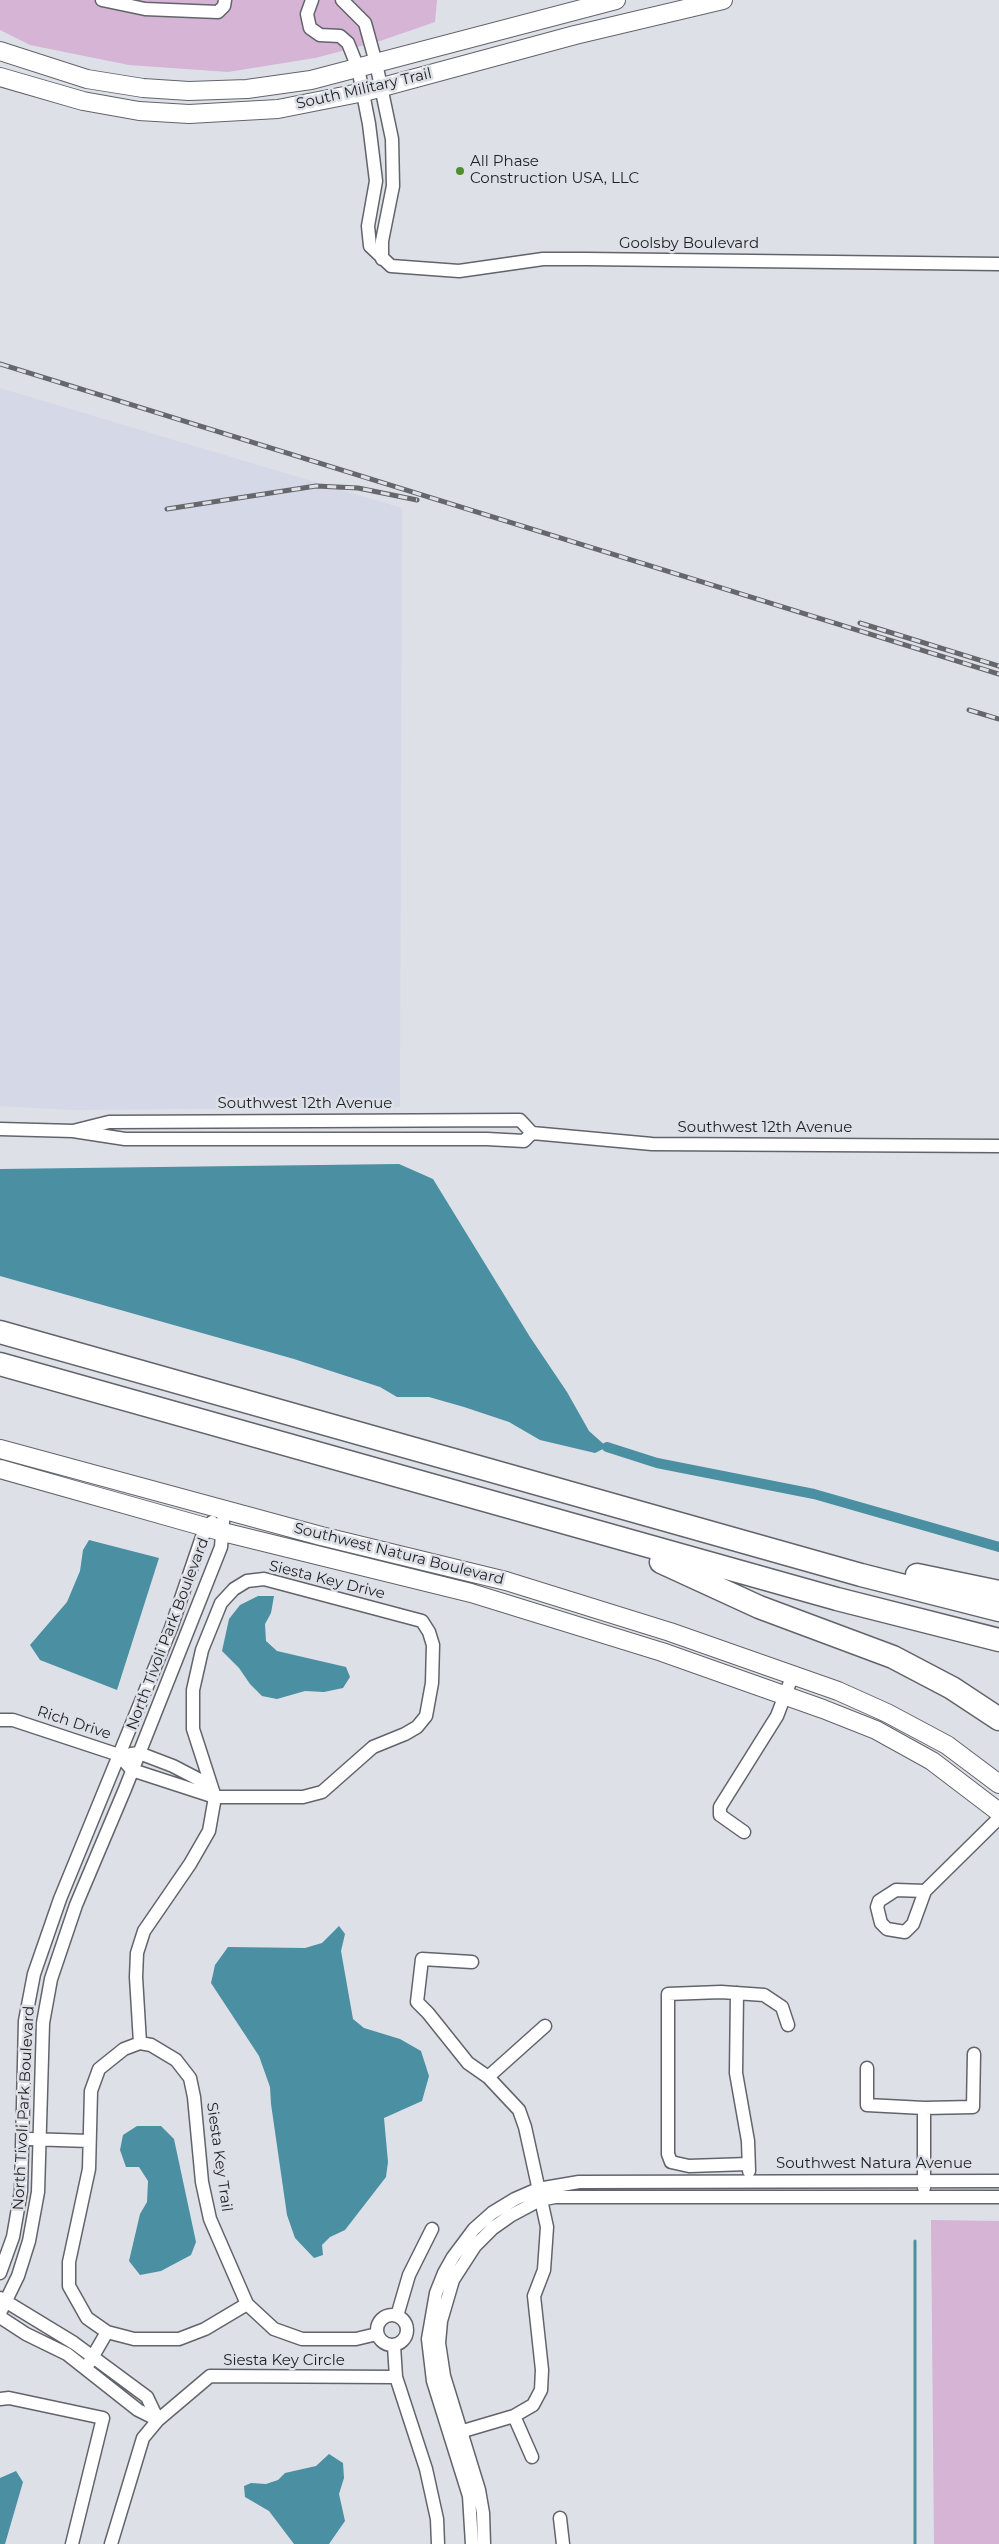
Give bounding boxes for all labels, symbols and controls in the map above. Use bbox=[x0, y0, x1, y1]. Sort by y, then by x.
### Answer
street label: South Military Trail bbox=[294, 65, 434, 113]
place label: All Phase Construction USA, LLC bbox=[470, 153, 639, 188]
marker: All Phase Construction USA, LLC bbox=[454, 165, 466, 177]
street label: Goolsby Boulevard bbox=[619, 235, 759, 253]
street label: Southwest 12th Avenue bbox=[218, 1095, 392, 1113]
street label: Southwest 12th Avenue bbox=[678, 1119, 852, 1137]
street label: Southwest Natura Boulevard bbox=[292, 1519, 506, 1589]
street label: North Tivoli Park Boulevard bbox=[123, 1535, 213, 1733]
street label: Siesta Key Drive bbox=[267, 1557, 387, 1603]
street label: Rich Drive bbox=[35, 1703, 113, 1743]
street label: North Tivoli Park Boulevard bbox=[10, 2005, 38, 2211]
street label: Siesta Key Trail bbox=[202, 2101, 236, 2213]
street label: Southwest Natura Avenue bbox=[776, 2155, 972, 2173]
street label: Siesta Key Circle bbox=[223, 2352, 345, 2370]

